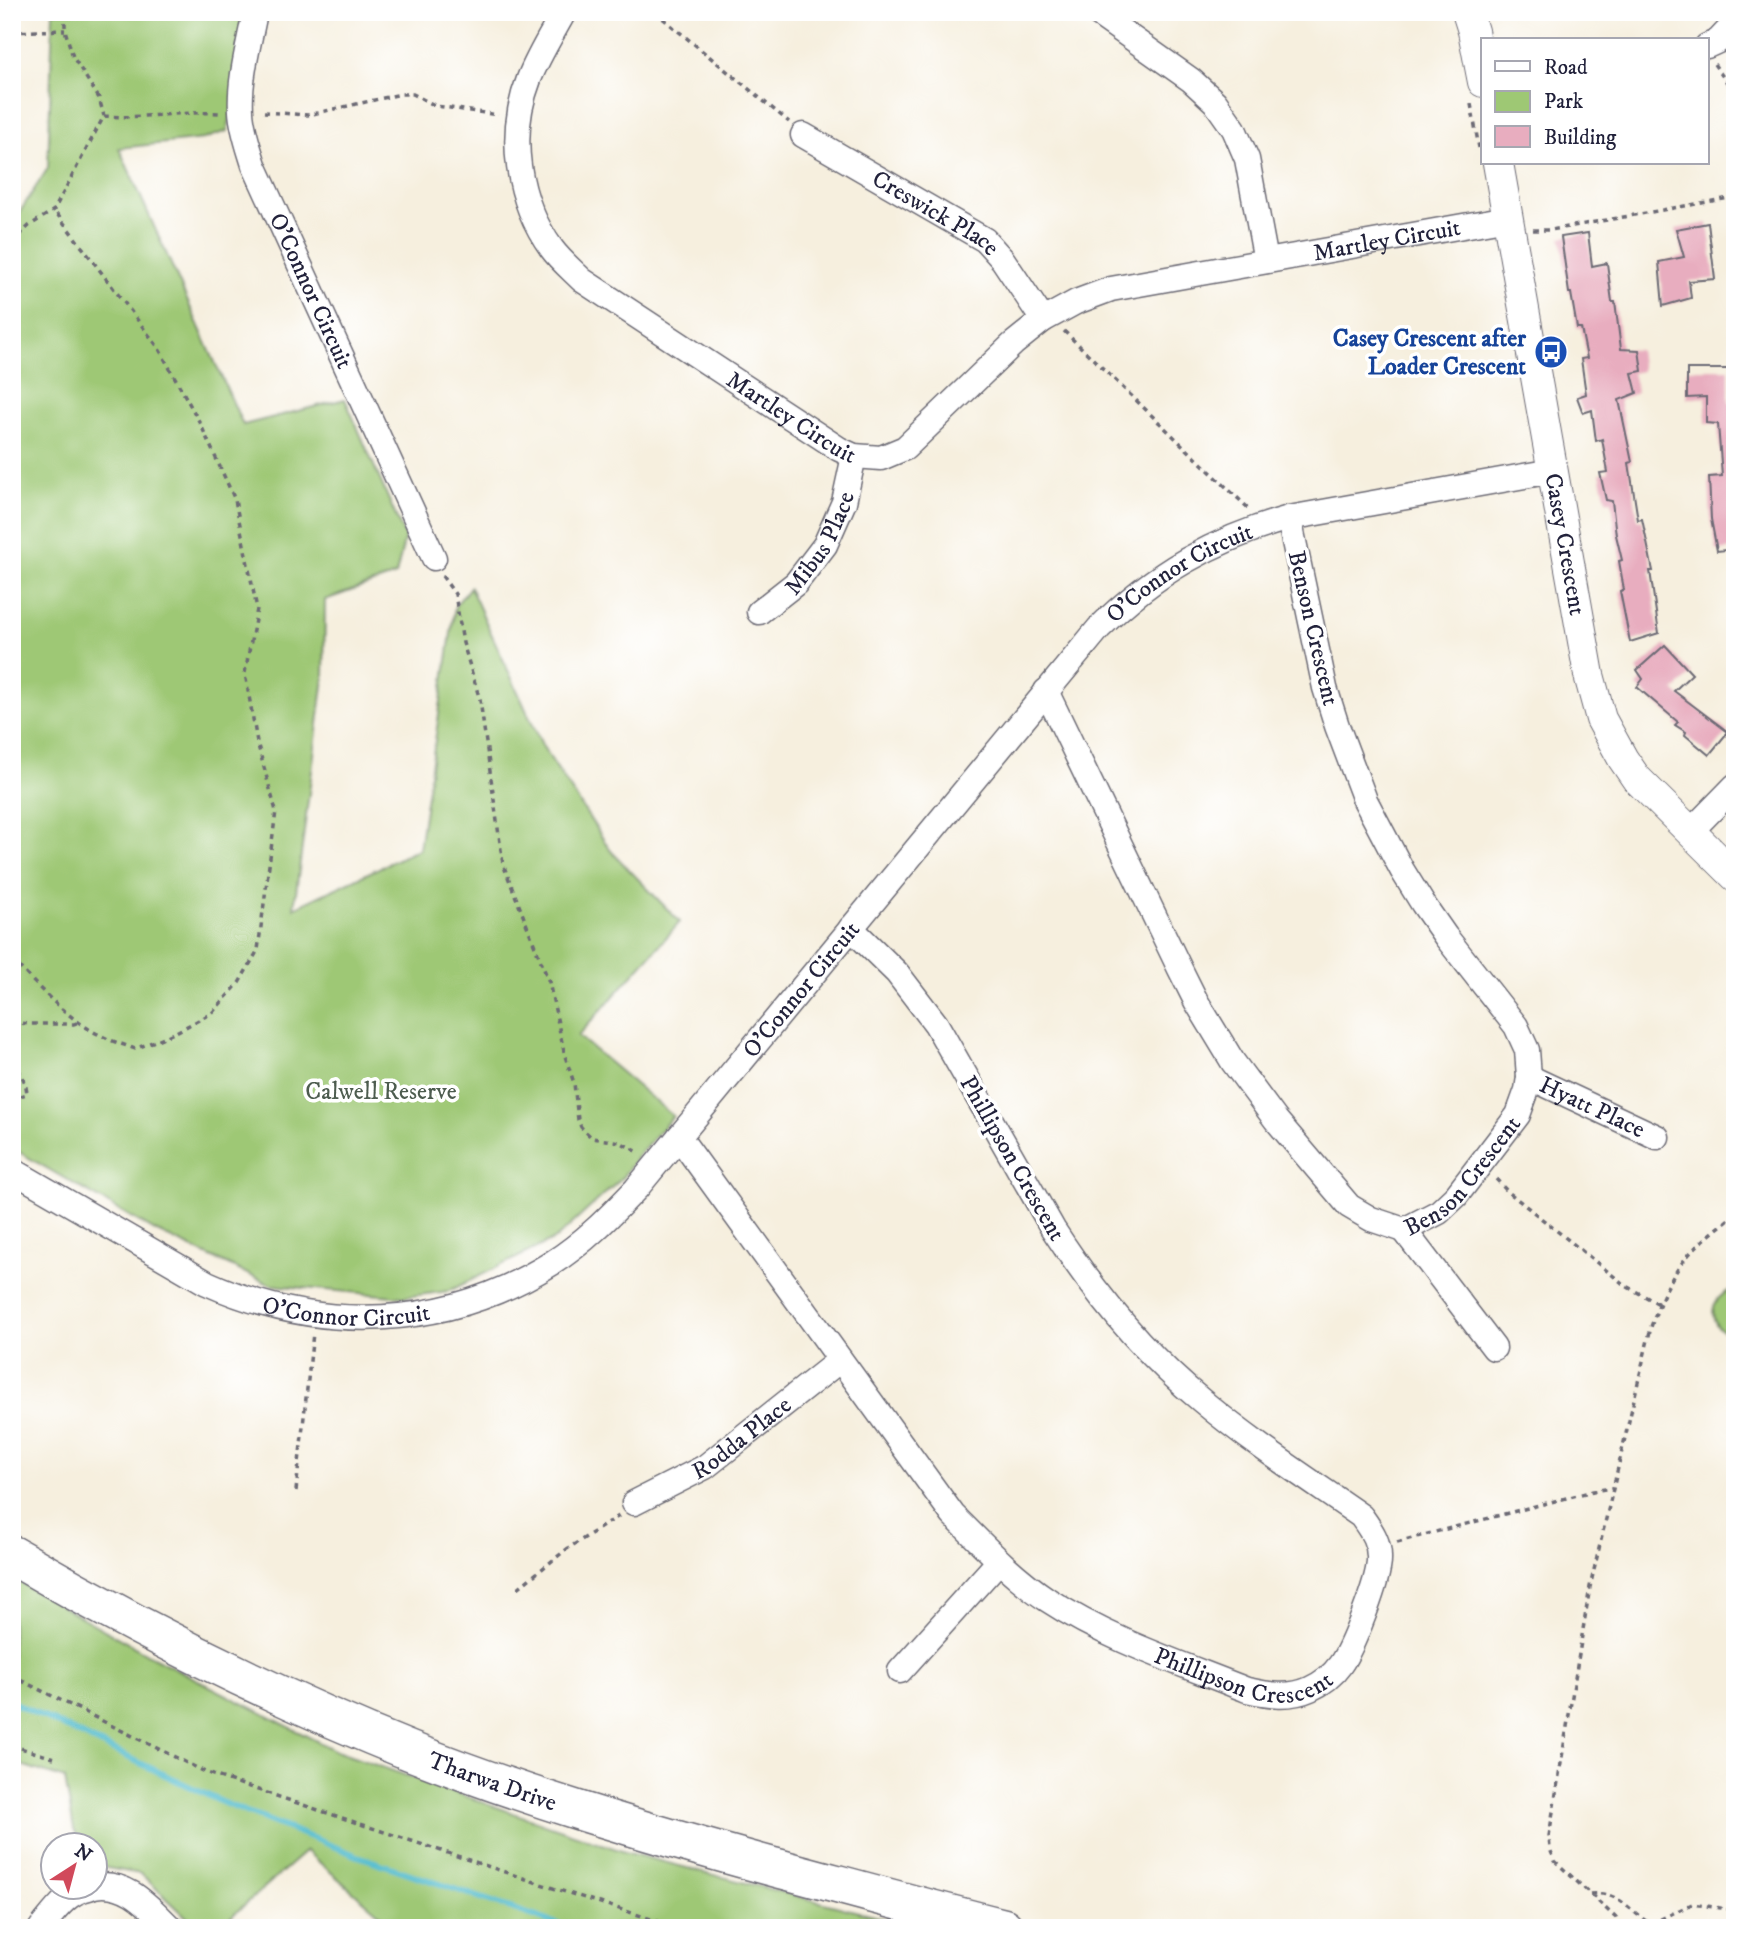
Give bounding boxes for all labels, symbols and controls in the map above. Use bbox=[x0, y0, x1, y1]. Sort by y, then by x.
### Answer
legend bbox=[1481, 38, 1708, 164]
text: Road bbox=[1544, 55, 1588, 81]
text: Park bbox=[1544, 89, 1584, 115]
text: Building bbox=[1544, 125, 1617, 151]
street label: Creswick Place bbox=[866, 164, 1006, 262]
street label: O'Connor Circuit bbox=[262, 208, 359, 374]
street label: Martley Circuit bbox=[1311, 213, 1463, 269]
place label: Casey Crescent after Loader Crescent bbox=[1333, 324, 1527, 382]
bus stop icon: Casey Crescent after Loader Crescent bbox=[1532, 333, 1570, 371]
street label: Martley Circuit bbox=[720, 365, 861, 471]
street label: Casey Crescent bbox=[1537, 471, 1592, 618]
street label: Mibus Place bbox=[778, 489, 862, 601]
street label: O'Connor Circuit bbox=[1100, 517, 1257, 630]
street label: Benson Crescent bbox=[1281, 548, 1345, 709]
street label: O'Connor Circuit bbox=[737, 915, 867, 1064]
street label: Hyatt Place bbox=[1534, 1070, 1650, 1145]
street label: Phillipson Crescent bbox=[953, 1071, 1072, 1247]
park label: Calwell Reserve bbox=[305, 1077, 457, 1107]
street label: Benson Crescent bbox=[1399, 1110, 1528, 1243]
street label: O'Connor Circuit bbox=[259, 1290, 432, 1334]
street label: Rodda Place bbox=[687, 1390, 798, 1487]
street label: Phillipson Crescent bbox=[1149, 1641, 1340, 1711]
street label: Tharwa Drive bbox=[424, 1745, 560, 1818]
north arrow bbox=[38, 1832, 108, 1902]
text: N bbox=[70, 1840, 97, 1868]

